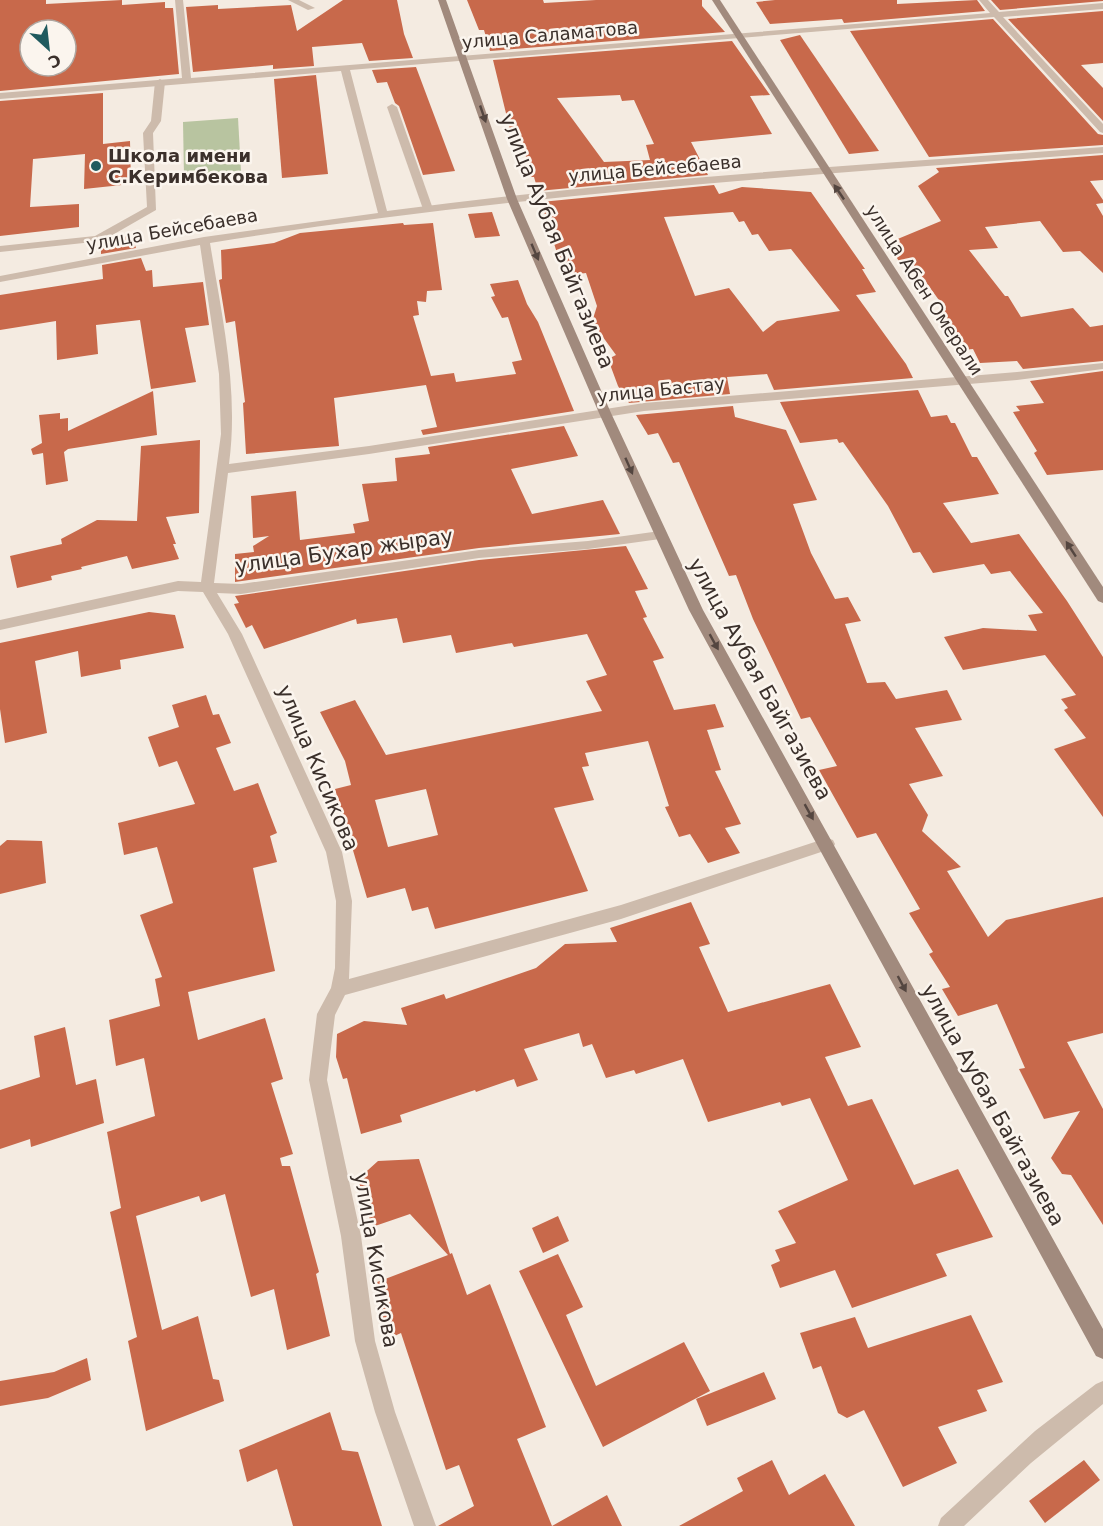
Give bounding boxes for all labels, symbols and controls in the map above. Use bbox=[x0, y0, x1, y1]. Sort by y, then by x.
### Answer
street label: улица Саламатова bbox=[461, 16, 639, 53]
north arrow bbox=[18, 18, 78, 78]
text: С bbox=[45, 50, 64, 72]
one-way arrow bbox=[478, 105, 488, 123]
street label: улица Аубая Байгазиева bbox=[495, 110, 619, 372]
place label: Школа имени С.Керимбекова bbox=[108, 145, 268, 187]
street label: улица Бейсебаева bbox=[567, 150, 742, 187]
marker: Школа имени С.Керимбекова bbox=[89, 159, 103, 173]
one-way arrow bbox=[833, 184, 845, 200]
street label: улица Абен Омерали bbox=[861, 200, 988, 379]
street label: улица Бейсебаева bbox=[85, 204, 259, 255]
one-way arrow bbox=[531, 244, 540, 261]
street label: улица Бастау bbox=[596, 372, 726, 407]
one-way arrow bbox=[624, 458, 634, 476]
street label: улица Бухар жырау bbox=[234, 524, 454, 578]
one-way arrow bbox=[1065, 541, 1077, 557]
street label: улица Аубая Байгазиева bbox=[683, 554, 837, 804]
one-way arrow bbox=[709, 634, 719, 651]
street label: улица Кисикова bbox=[272, 681, 364, 855]
one-way arrow bbox=[804, 804, 814, 821]
one-way arrow bbox=[897, 975, 907, 992]
street label: улица Аубая Байгазиева bbox=[916, 980, 1070, 1230]
street label: улица Кисикова bbox=[349, 1170, 403, 1350]

